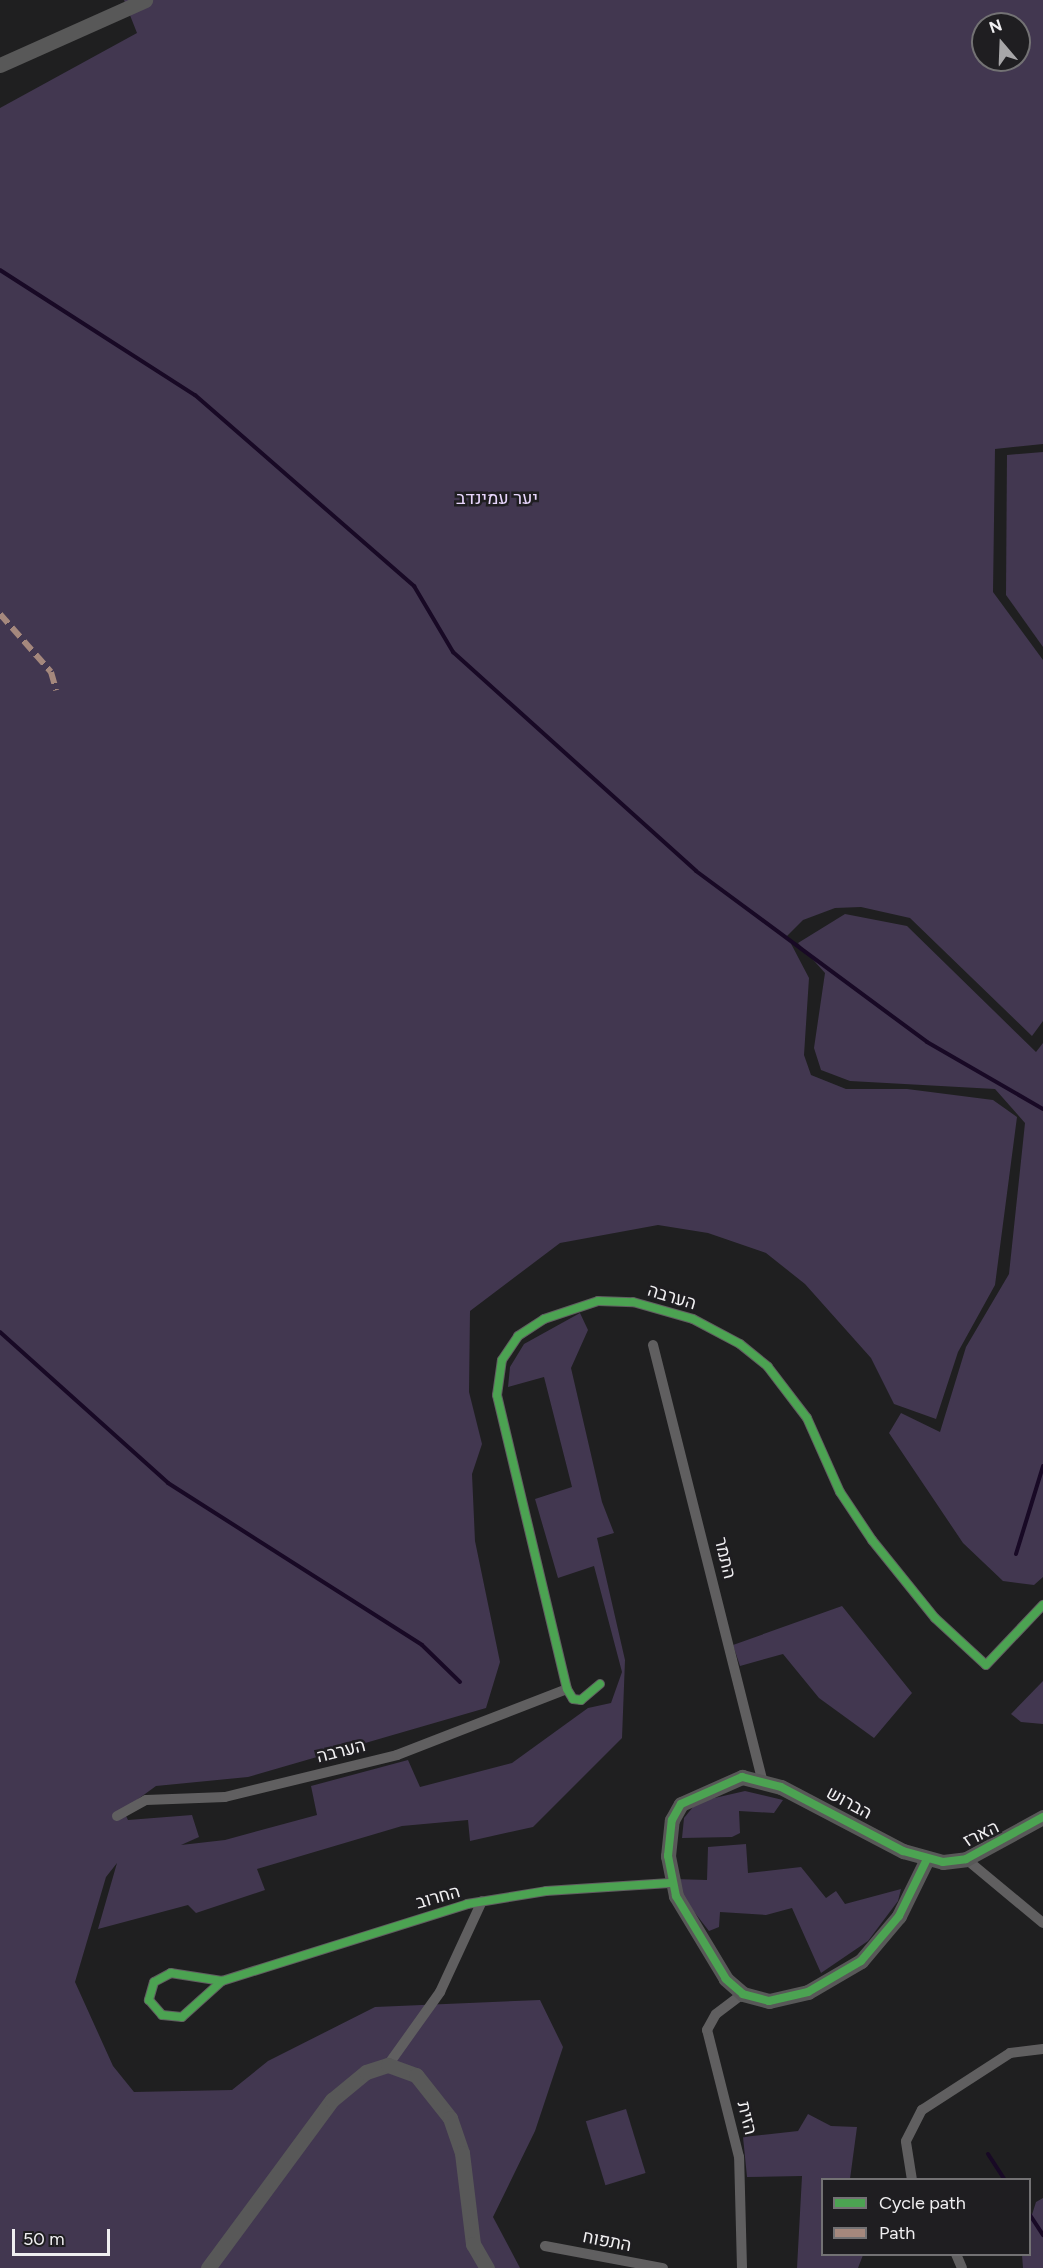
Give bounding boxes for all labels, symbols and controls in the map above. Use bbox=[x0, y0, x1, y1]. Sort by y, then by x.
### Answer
north arrow bbox=[971, 12, 1031, 72]
text: N bbox=[987, 15, 1005, 37]
park label: יער עמינדב bbox=[456, 487, 538, 509]
street label: הערבה bbox=[645, 1279, 699, 1315]
street label: התמר bbox=[709, 1535, 741, 1581]
street label: הערבה bbox=[314, 1734, 368, 1768]
street label: הברוש bbox=[823, 1782, 875, 1824]
street label: הארז bbox=[959, 1816, 1003, 1852]
street label: החרוב bbox=[413, 1880, 463, 1914]
street label: הזית bbox=[732, 2099, 762, 2137]
legend bbox=[821, 2178, 1031, 2256]
text: Cycle path bbox=[879, 2192, 966, 2214]
scale bar bbox=[15, 2217, 112, 2255]
text: Path bbox=[879, 2222, 915, 2244]
street label: התפוח bbox=[581, 2226, 633, 2256]
text: 50 m bbox=[23, 2228, 65, 2250]

